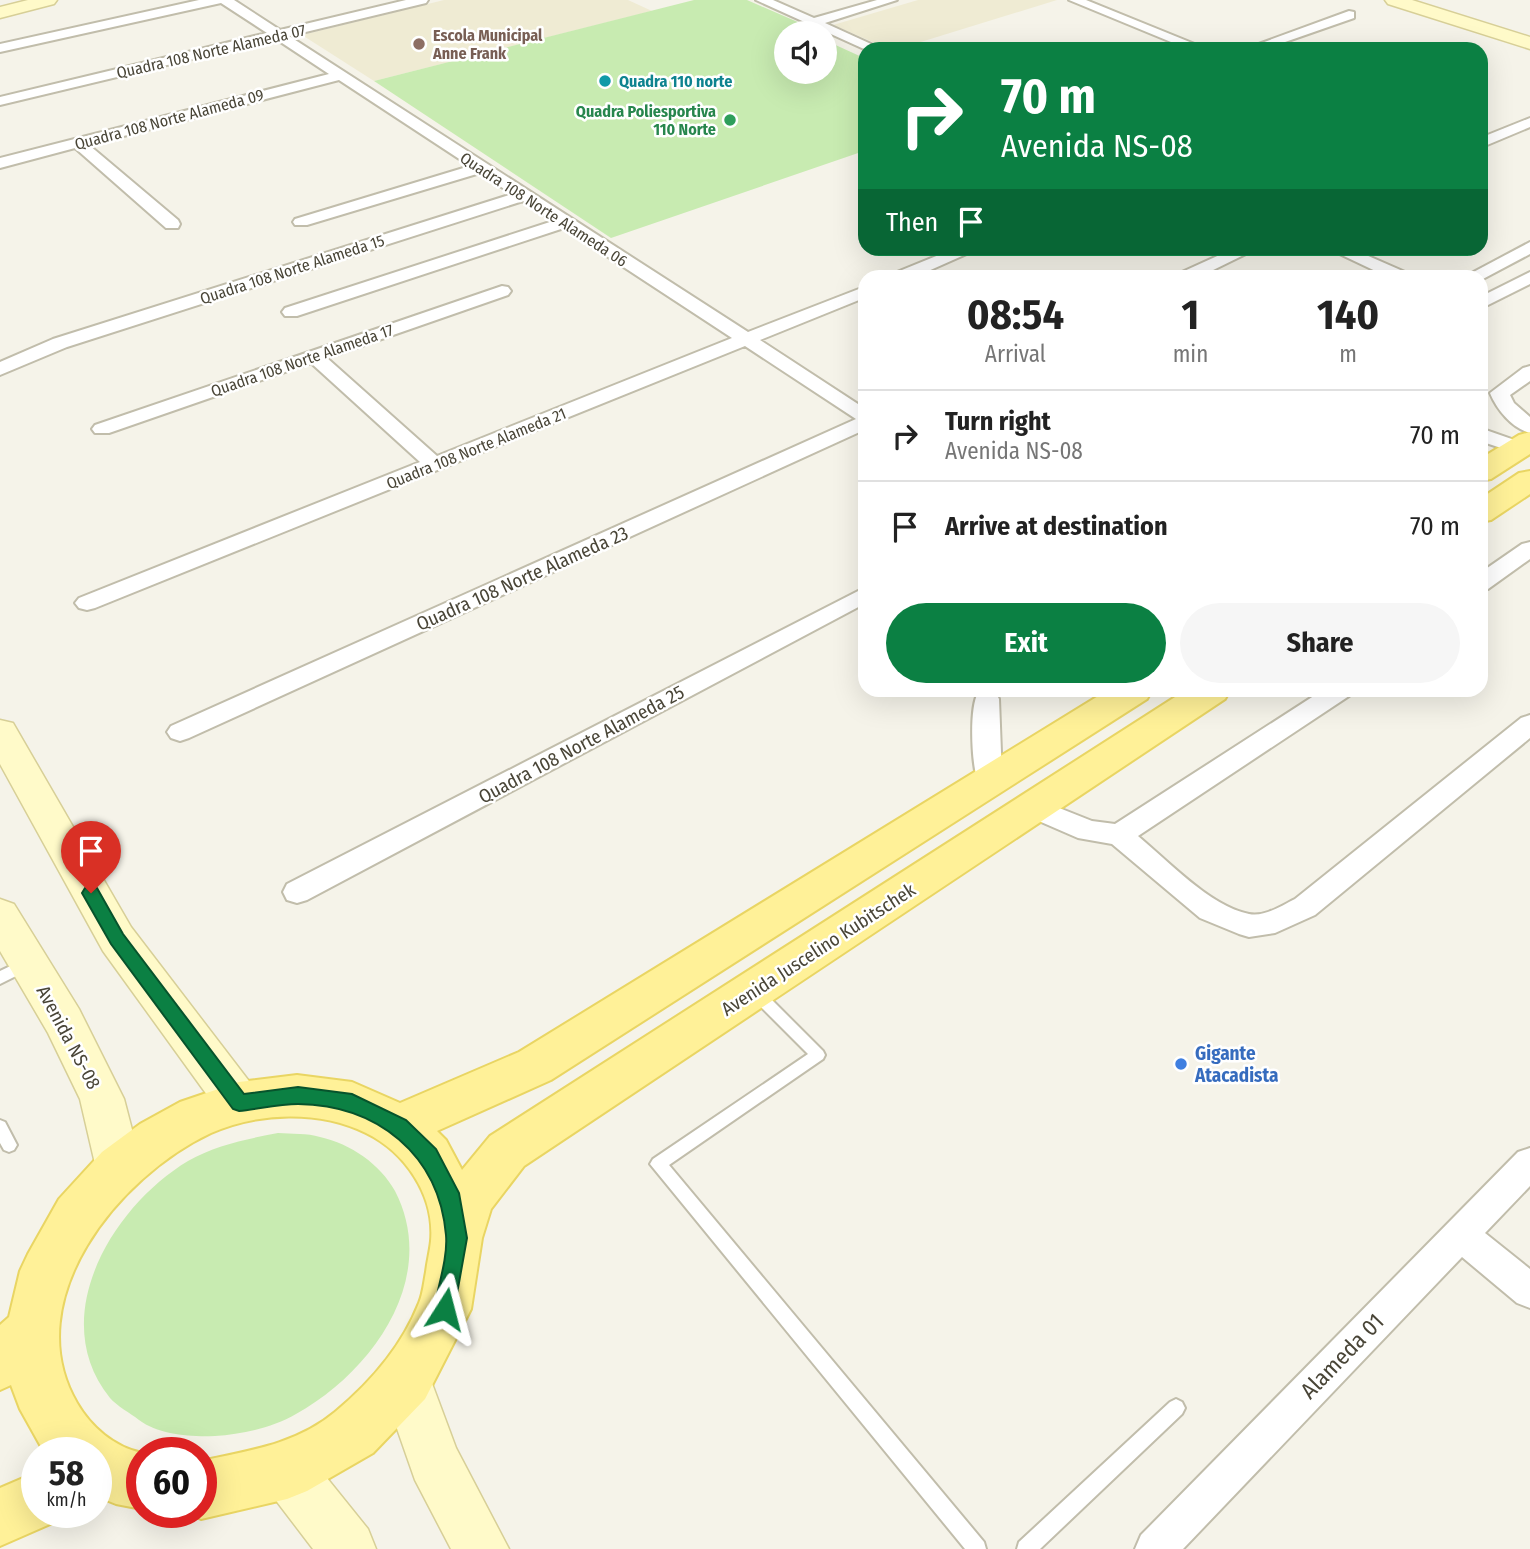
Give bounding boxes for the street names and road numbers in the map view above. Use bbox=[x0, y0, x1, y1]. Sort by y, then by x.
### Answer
street label: Quadra 108 Norte Alameda 07 bbox=[115, 20, 308, 83]
street label: Quadra 108 Norte Alameda 09 bbox=[72, 85, 266, 154]
street label: Quadra 108 Norte Alameda 06 bbox=[457, 148, 631, 271]
street label: Quadra 108 Norte Alameda 15 bbox=[198, 231, 387, 308]
street label: Quadra 108 Norte Alameda 17 bbox=[208, 320, 396, 401]
street label: Quadra 108 Norte Alameda 21 bbox=[384, 404, 569, 493]
street label: Quadra 108 Norte Alameda 23 bbox=[413, 521, 632, 636]
street label: Quadra 108 Norte Alameda 25 bbox=[474, 680, 688, 809]
street label: Avenida Juscelino Kubitschek bbox=[717, 878, 920, 1021]
street label: Avenida NS-08 bbox=[32, 982, 105, 1093]
street label: Alameda 01 bbox=[1294, 1308, 1390, 1404]

